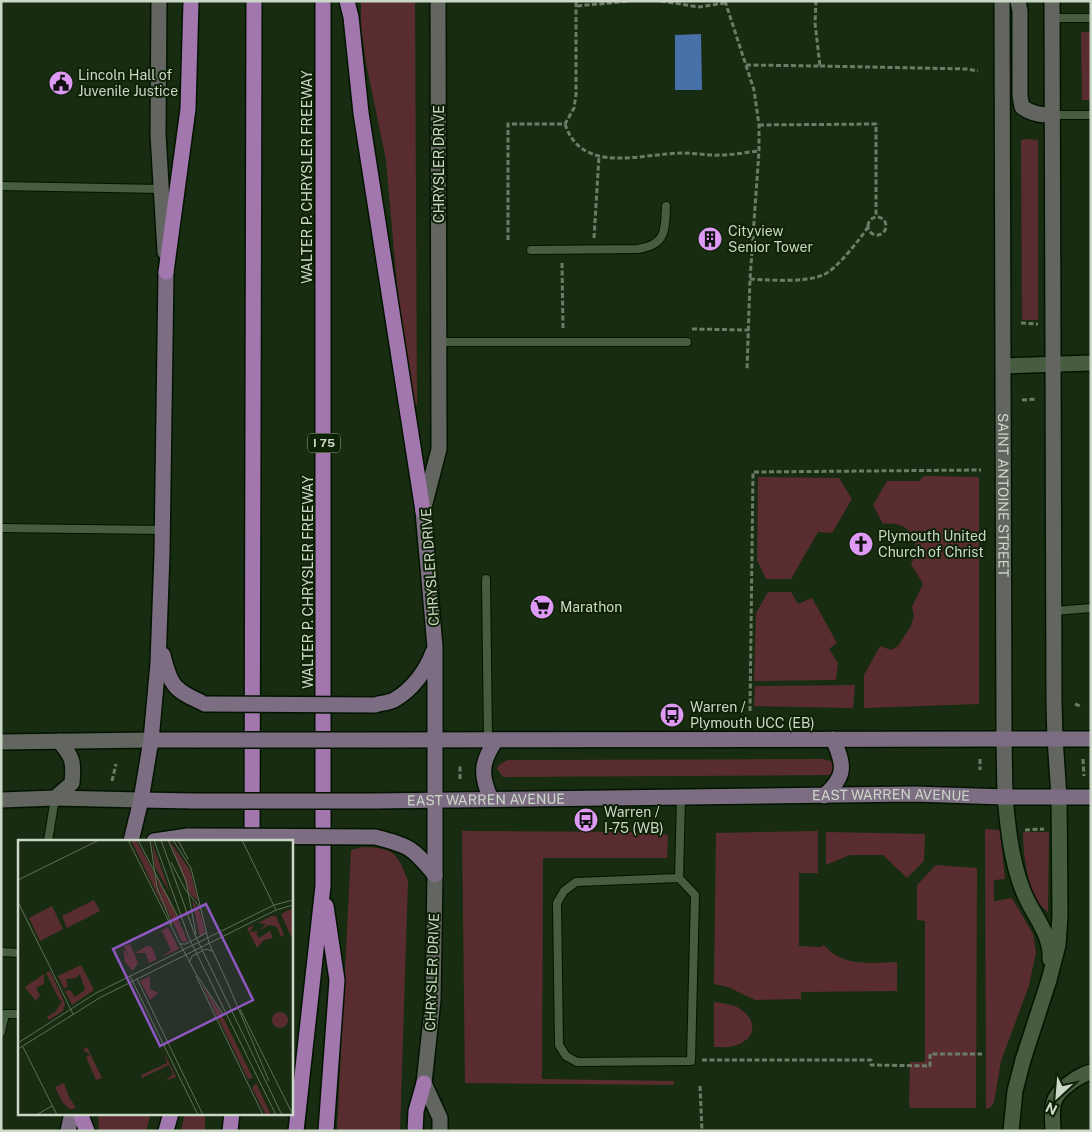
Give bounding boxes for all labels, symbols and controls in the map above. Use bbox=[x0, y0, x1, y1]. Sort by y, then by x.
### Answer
place label: Lincoln Hall of Juvenile Justice bbox=[78, 67, 178, 99]
public building icon: Lincoln Hall of Juvenile Justice bbox=[48, 70, 74, 96]
street label: WALTER P. CHRYSLER FREEWAY bbox=[299, 70, 315, 284]
street label: CHRYSLER DRIVE bbox=[431, 105, 447, 223]
place label: Cityview Senior Tower bbox=[728, 223, 813, 255]
building icon: Cityview Senior Tower bbox=[697, 226, 723, 252]
street label: SAINT ANTOINE STREET bbox=[995, 413, 1012, 577]
road number: I 75 bbox=[308, 433, 340, 452]
street label: WALTER P. CHRYSLER FREEWAY bbox=[300, 475, 316, 689]
street label: CHRYSLER DRIVE bbox=[418, 508, 442, 626]
place label: Plymouth United Church of Christ bbox=[878, 528, 986, 560]
church icon: Plymouth United Church of Christ bbox=[848, 531, 874, 557]
supermarket icon: Marathon bbox=[529, 594, 555, 620]
place label: Marathon bbox=[560, 599, 622, 615]
place label: Warren / Plymouth UCC (EB) bbox=[690, 699, 815, 731]
bus stop icon: Warren / Plymouth UCC (EB) bbox=[659, 702, 685, 728]
street label: EAST WARREN AVENUE bbox=[812, 786, 970, 804]
street label: EAST WARREN AVENUE bbox=[407, 791, 565, 809]
place label: Warren / I-75 (WB) bbox=[604, 804, 664, 836]
bus stop icon: Warren / I-75 (WB) bbox=[573, 807, 599, 833]
inset map bbox=[18, 840, 292, 1114]
street label: CHRYSLER DRIVE bbox=[422, 913, 442, 1031]
north arrow bbox=[1032, 1072, 1082, 1122]
text: N bbox=[1043, 1099, 1060, 1118]

